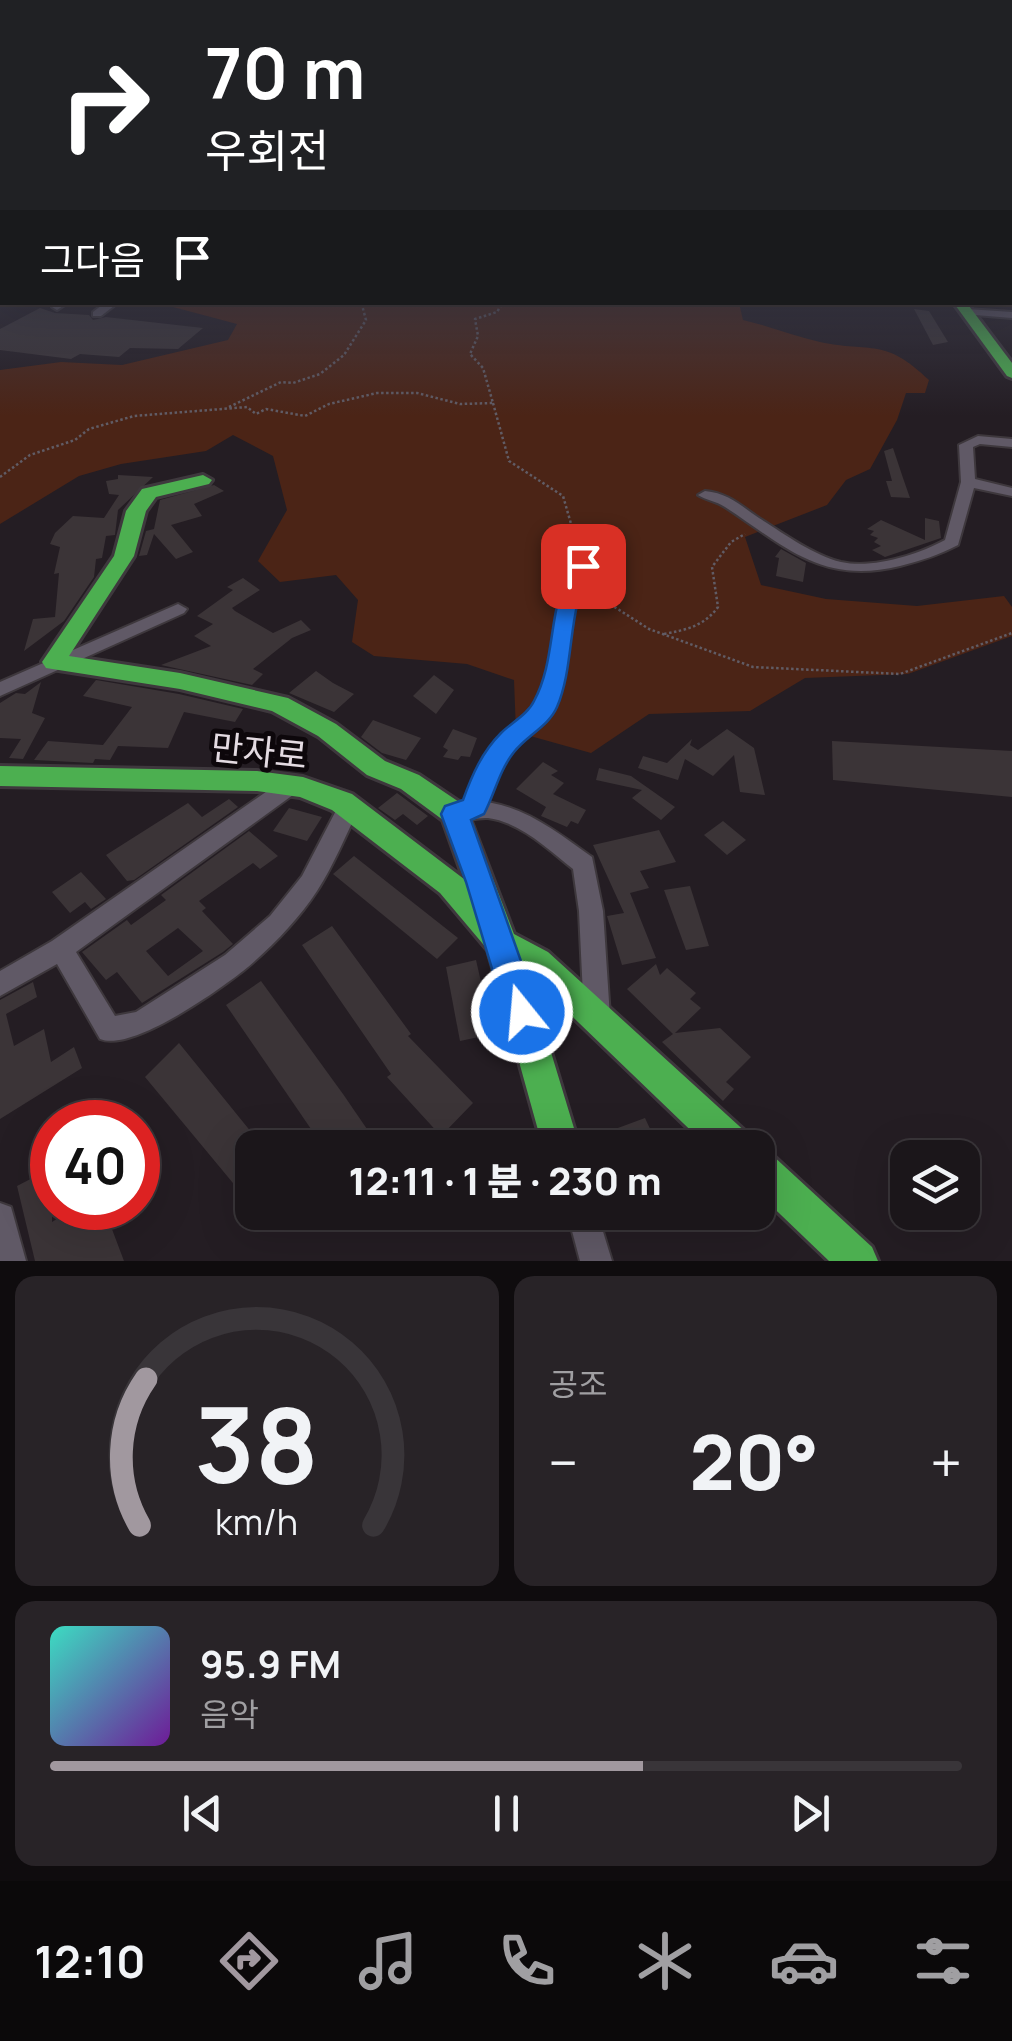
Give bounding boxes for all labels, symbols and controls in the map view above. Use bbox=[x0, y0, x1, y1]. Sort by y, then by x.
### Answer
text: 70 m bbox=[205, 24, 365, 120]
icon: right bbox=[40, 40, 170, 170]
text: 우회전 bbox=[205, 119, 329, 181]
icon: arrive bbox=[165, 230, 220, 285]
text: 그다음 bbox=[40, 233, 145, 285]
pin bbox=[541, 524, 626, 609]
icon: arrive bbox=[556, 539, 611, 594]
street label: 만자로 bbox=[209, 722, 310, 780]
position arrow bbox=[470, 960, 574, 1064]
speed limit sign: 40 bbox=[30, 1100, 160, 1230]
map controls bbox=[890, 1140, 980, 1230]
button: layers bbox=[890, 1140, 980, 1230]
text: 12:11 · 1 분 · 230 m bbox=[348, 1154, 662, 1206]
text: 공조 bbox=[549, 1362, 607, 1406]
text: 38 bbox=[195, 1372, 319, 1514]
text: 20° bbox=[689, 1410, 819, 1513]
text: − bbox=[549, 1424, 578, 1500]
text: + bbox=[930, 1424, 962, 1500]
text: km/h bbox=[215, 1497, 298, 1546]
text: 95.9 FM bbox=[200, 1637, 341, 1689]
text: 음악 bbox=[200, 1692, 259, 1736]
icon: previous bbox=[175, 1786, 230, 1841]
icon: pause bbox=[479, 1786, 534, 1841]
icon: next bbox=[783, 1786, 838, 1841]
icon: directions bbox=[214, 1926, 284, 1996]
icon: music bbox=[353, 1926, 423, 1996]
icon: phone bbox=[492, 1926, 562, 1996]
icon: climate bbox=[630, 1926, 700, 1996]
icon: car bbox=[769, 1926, 839, 1996]
icon: filters bbox=[908, 1926, 978, 1996]
text: 12:10 bbox=[34, 1930, 146, 1992]

